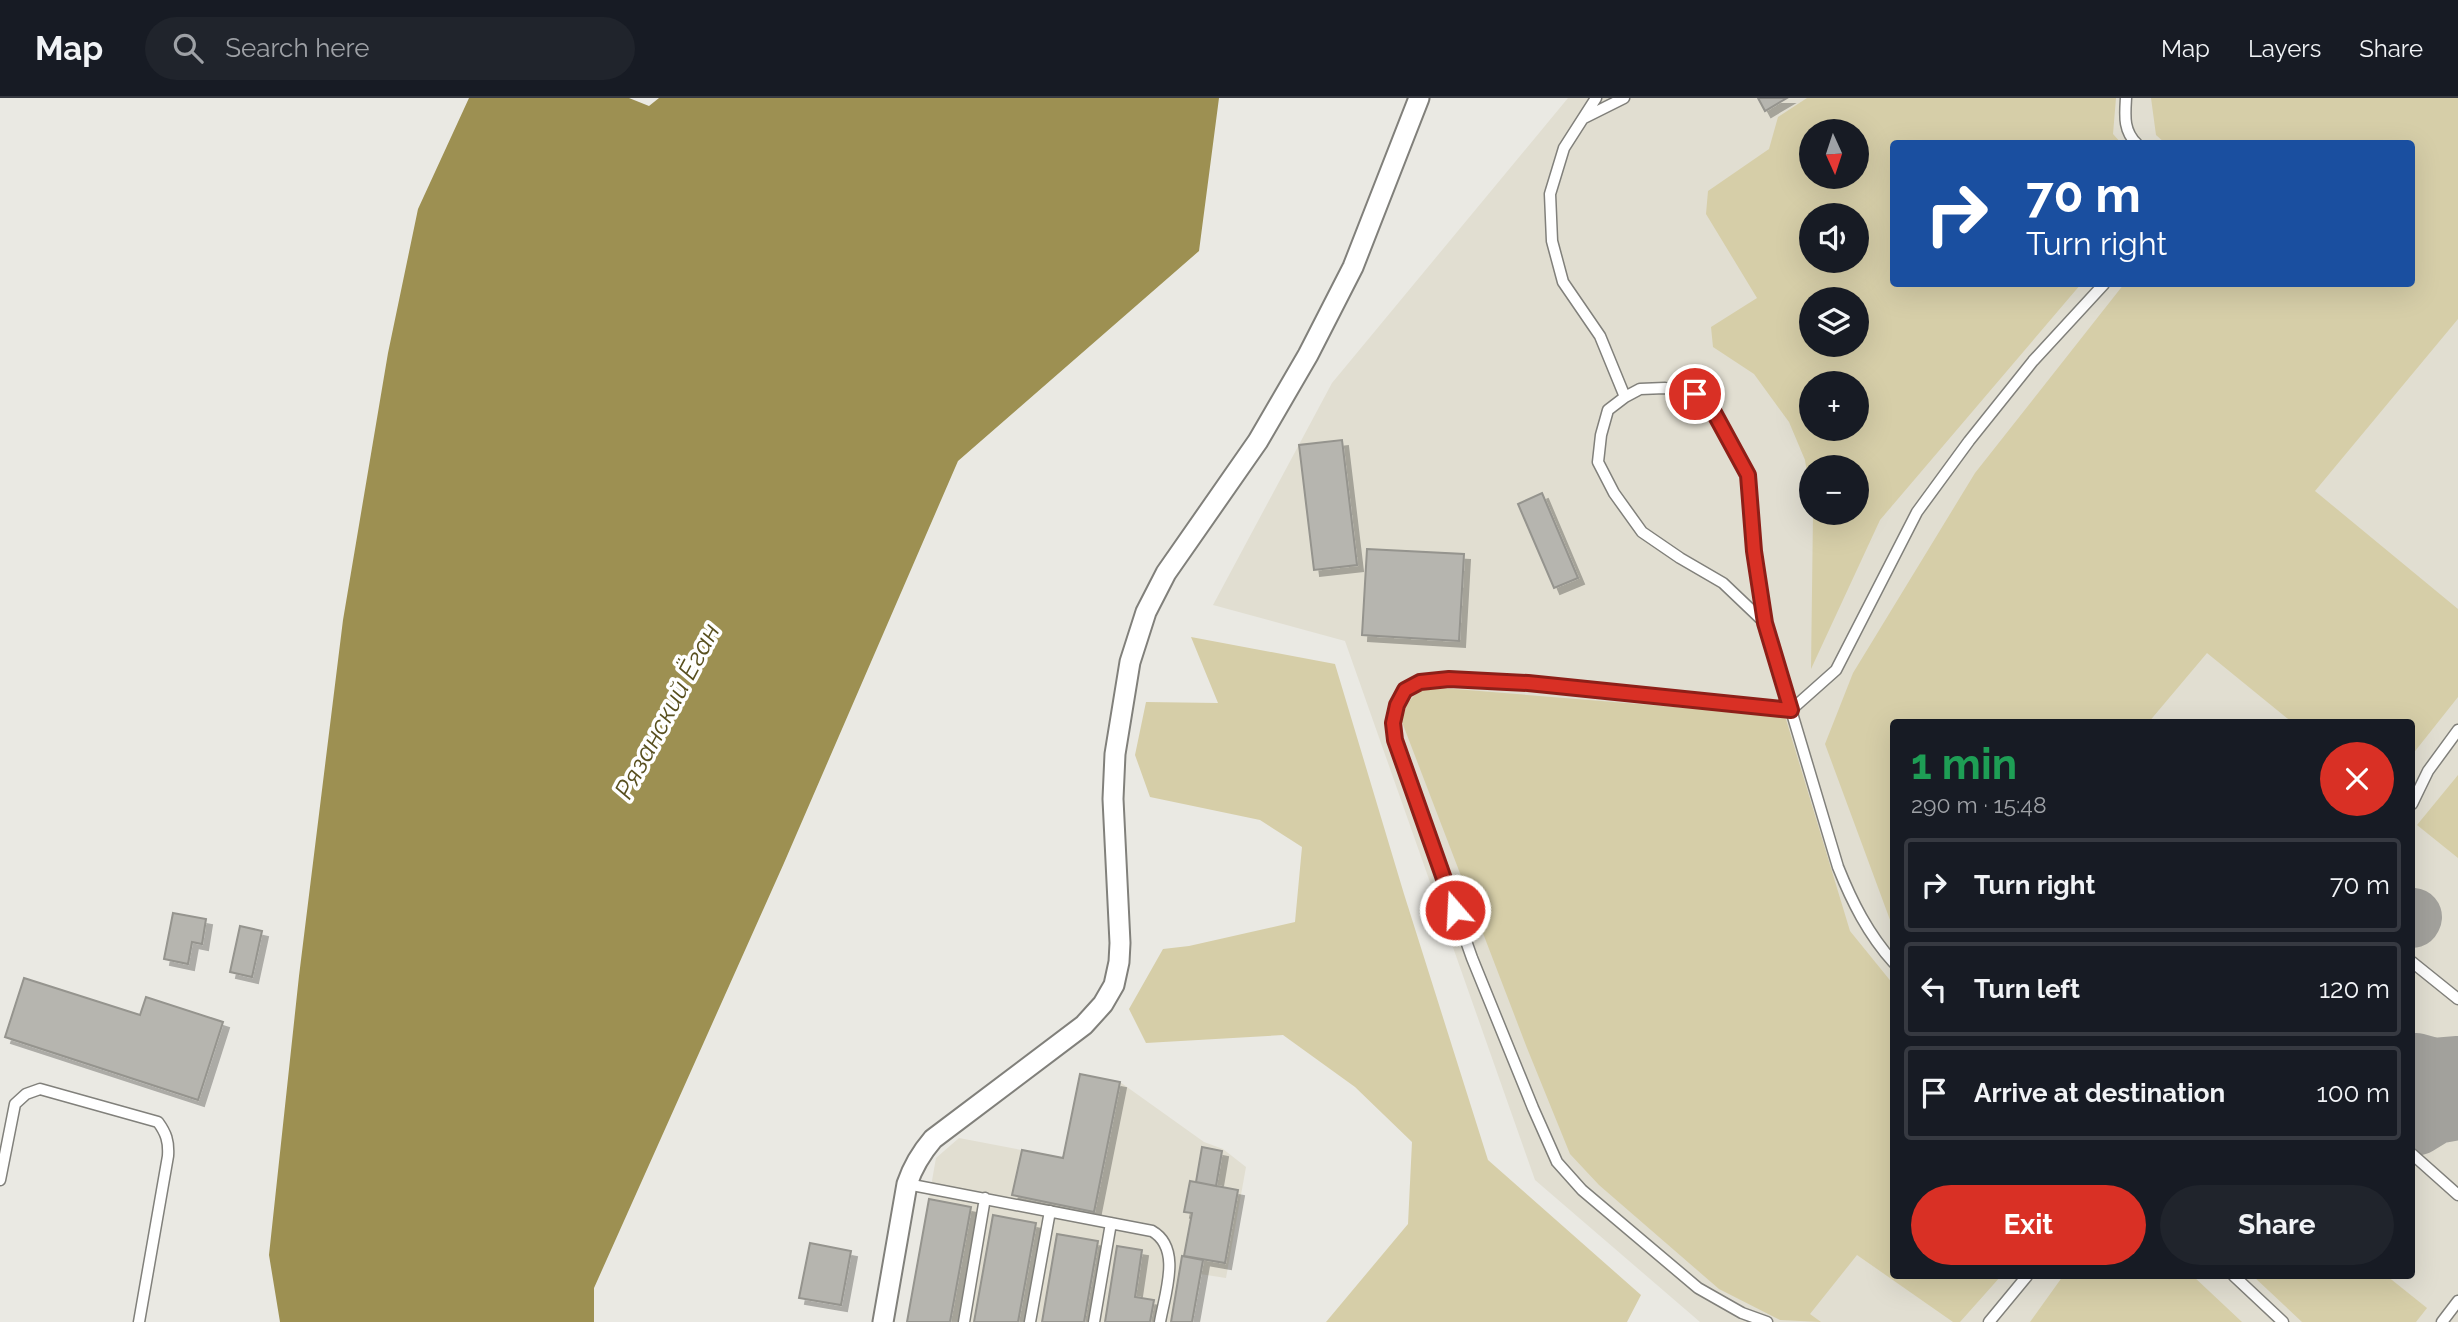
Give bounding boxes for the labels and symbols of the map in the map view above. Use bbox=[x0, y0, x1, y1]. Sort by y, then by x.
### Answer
north arrow bbox=[1799, 119, 1869, 189]
pin bbox=[1665, 364, 1725, 424]
water label: Рязанский Ёган bbox=[608, 618, 726, 804]
position arrow bbox=[1418, 873, 1492, 947]

